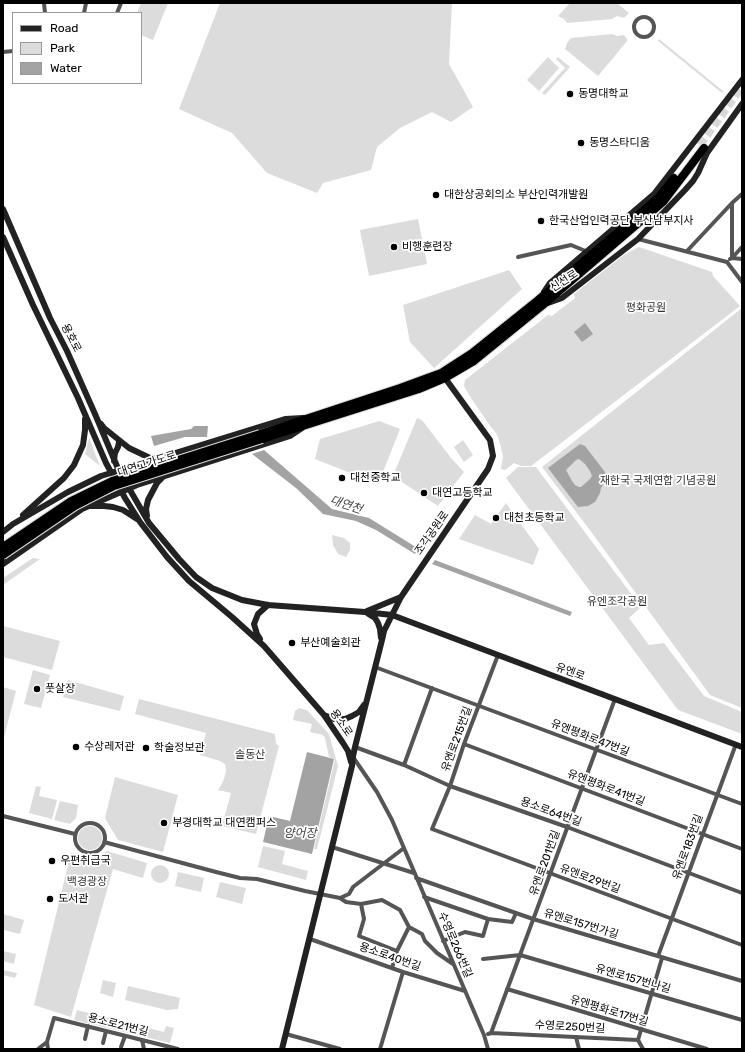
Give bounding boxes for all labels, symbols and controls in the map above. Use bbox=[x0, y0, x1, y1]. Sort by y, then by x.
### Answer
legend bbox=[12, 12, 142, 84]
text: Road bbox=[50, 21, 78, 35]
text: Park bbox=[50, 41, 75, 55]
text: Water bbox=[50, 61, 82, 75]
place label: 동명대학교 bbox=[578, 87, 629, 101]
marker: 동명대학교 bbox=[565, 89, 575, 99]
place label: 동명스타디움 bbox=[589, 136, 650, 150]
marker: 동명스타디움 bbox=[576, 138, 586, 148]
place label: 대한상공회의소 부산인력개발원 bbox=[444, 188, 588, 202]
marker: 대한상공회의소 부산인력개발원 bbox=[431, 190, 441, 200]
place label: 한국산업인력공단 부산남부지사 bbox=[549, 214, 693, 228]
marker: 한국산업인력공단 부산남부지사 bbox=[536, 216, 546, 226]
place label: 비행훈련장 bbox=[402, 240, 453, 254]
marker: 비행훈련장 bbox=[389, 242, 399, 252]
street label: 신선로 bbox=[548, 267, 580, 295]
park label: 평화공원 bbox=[626, 301, 666, 315]
street label: 용호로 bbox=[58, 321, 84, 355]
street label: 대연고가도로 bbox=[116, 448, 178, 480]
place label: 대천중학교 bbox=[350, 471, 401, 485]
marker: 대천중학교 bbox=[337, 473, 347, 483]
park label: 재한국 국제연합 기념공원 bbox=[600, 474, 716, 488]
place label: 대연고등학교 bbox=[432, 486, 493, 500]
marker: 대연고등학교 bbox=[419, 488, 429, 498]
water label: 대연천 bbox=[328, 493, 364, 517]
street label: 조각공원로 bbox=[412, 508, 452, 558]
place label: 대천초등학교 bbox=[504, 511, 565, 525]
marker: 대천초등학교 bbox=[491, 513, 501, 523]
park label: 유엔조각공원 bbox=[587, 595, 647, 609]
place label: 부산예술회관 bbox=[300, 636, 361, 650]
marker: 부산예술회관 bbox=[287, 638, 297, 648]
street label: 유엔로 bbox=[553, 661, 587, 683]
place label: 풋살장 bbox=[45, 682, 75, 696]
marker: 풋살장 bbox=[32, 684, 42, 694]
street label: 유엔로215번길 bbox=[439, 705, 475, 773]
street label: 용소로 bbox=[327, 707, 355, 739]
street label: 유엔평화로47번길 bbox=[549, 717, 631, 759]
place label: 수상레저관 bbox=[84, 740, 135, 754]
place label: 학술정보관 bbox=[154, 741, 205, 755]
marker: 수상레저관 bbox=[71, 742, 81, 752]
marker: 학술정보관 bbox=[141, 743, 151, 753]
park label: 솔동산 bbox=[235, 748, 265, 762]
street label: 유엔평화로41번길 bbox=[565, 767, 647, 809]
street label: 용소로64번길 bbox=[519, 795, 583, 829]
street label: 유엔로183번길 bbox=[670, 812, 706, 882]
place label: 부경대학교 대연캠퍼스 bbox=[172, 816, 276, 830]
marker: 부경대학교 대연캠퍼스 bbox=[159, 818, 169, 828]
water label: 양어장 bbox=[283, 827, 317, 841]
street label: 유엔로201번길 bbox=[527, 828, 563, 898]
place label: 우편취급국 bbox=[60, 854, 111, 868]
marker: 우편취급국 bbox=[47, 856, 57, 866]
street label: 유엔로29번길 bbox=[558, 862, 622, 896]
park label: 백경광장 bbox=[67, 875, 107, 889]
place label: 도서관 bbox=[58, 892, 88, 906]
marker: 도서관 bbox=[45, 894, 55, 904]
street label: 유엔로157번가길 bbox=[542, 906, 620, 942]
street label: 수영로266번길 bbox=[435, 910, 475, 980]
street label: 용소로40번길 bbox=[357, 940, 423, 974]
street label: 유엔로157번나길 bbox=[594, 962, 672, 996]
street label: 유엔평화로17번길 bbox=[568, 993, 650, 1029]
street label: 용소로21번길 bbox=[86, 1011, 150, 1039]
street label: 수영로250번길 bbox=[534, 1019, 606, 1035]

